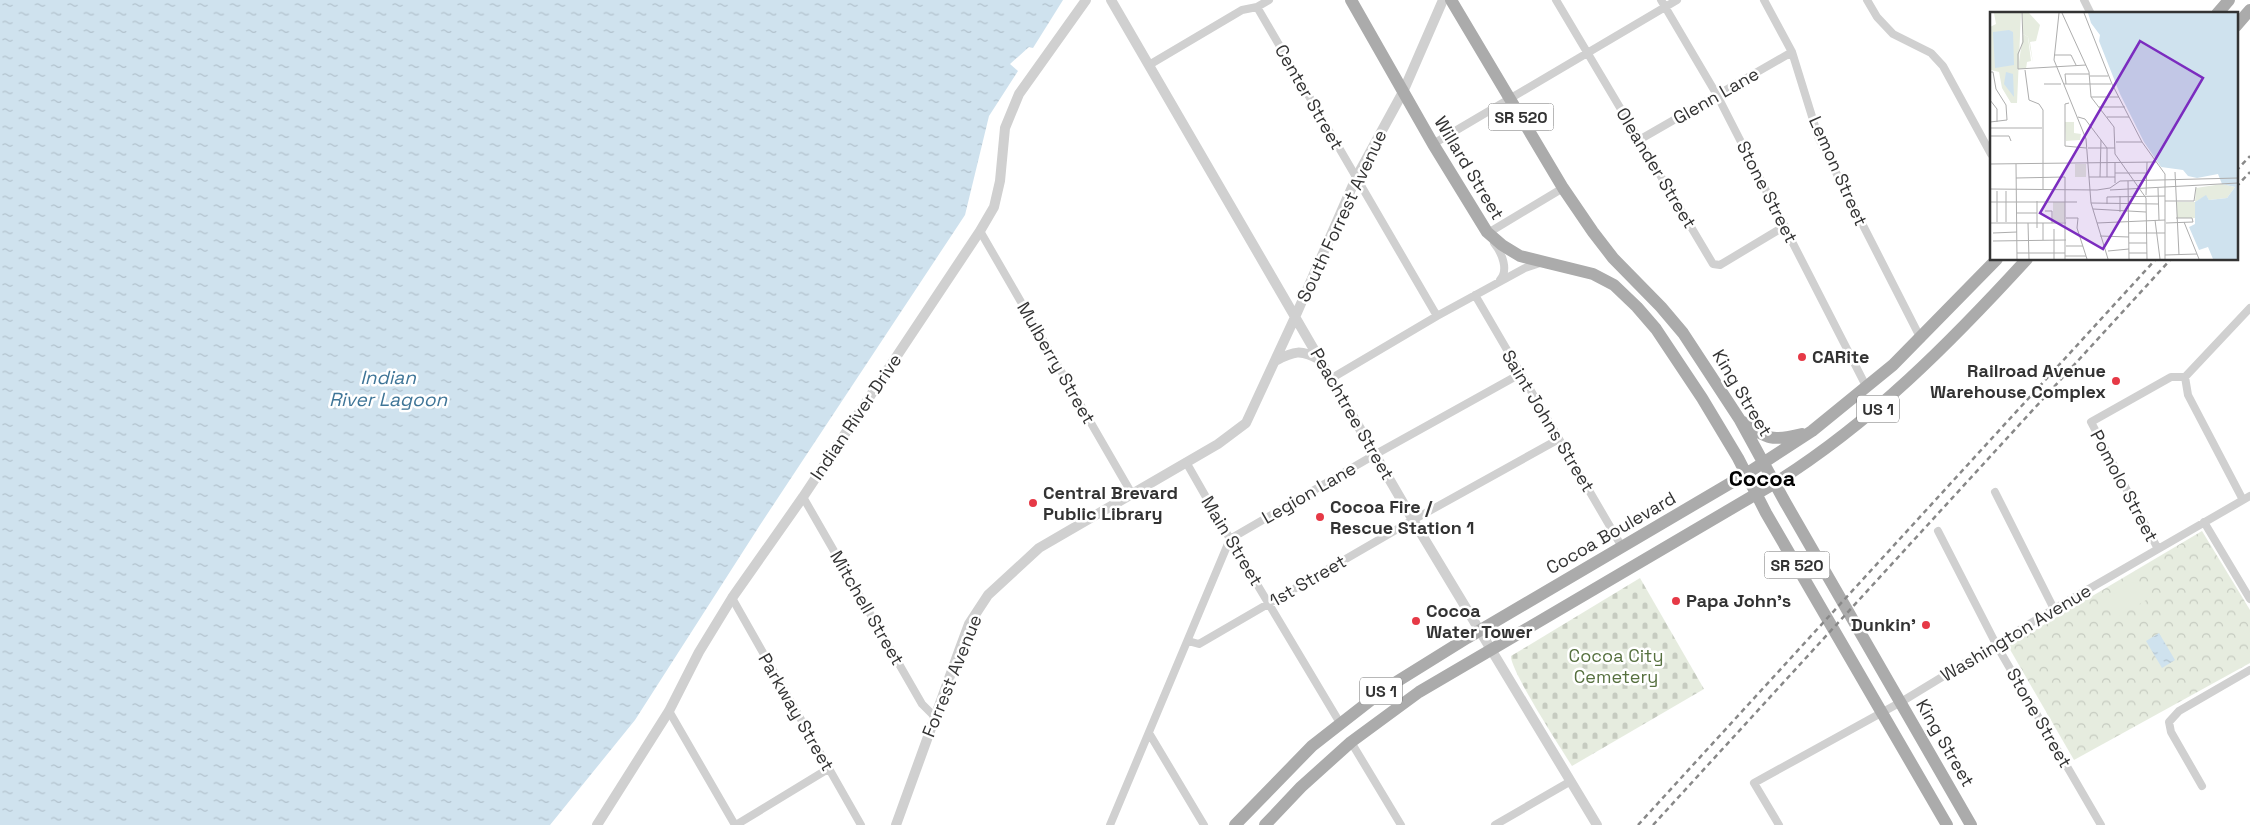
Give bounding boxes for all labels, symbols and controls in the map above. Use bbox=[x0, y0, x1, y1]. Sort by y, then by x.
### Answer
inset map bbox=[1990, 12, 2238, 260]
street label: Center Street bbox=[1270, 40, 1349, 154]
street label: Glenn Lane bbox=[1669, 62, 1763, 129]
street label: Oleander Street bbox=[1611, 103, 1702, 232]
road number: SR 520 bbox=[1488, 104, 1554, 130]
street label: Willard Street bbox=[1429, 112, 1509, 224]
street label: Lemon Street bbox=[1804, 112, 1873, 229]
street label: South Forrest Avenue bbox=[1292, 126, 1392, 306]
street label: Stone Street bbox=[1732, 137, 1803, 247]
street label: Mulberry Street bbox=[1012, 297, 1101, 428]
street label: Peachtree Street bbox=[1305, 344, 1400, 484]
street label: Saint Johns Street bbox=[1497, 345, 1600, 496]
street label: King Street bbox=[1707, 345, 1777, 440]
place label: CARite bbox=[1812, 345, 1869, 368]
street label: Indian River Drive bbox=[805, 349, 906, 484]
marker: CARite bbox=[1796, 351, 1808, 363]
place label: Railroad Avenue Warehouse Complex bbox=[1930, 359, 2106, 403]
water label: Indian River Lagoon bbox=[329, 365, 447, 412]
marker: Railroad Avenue Warehouse Complex bbox=[2110, 375, 2122, 387]
road number: US 1 bbox=[1857, 396, 1899, 422]
street label: Pomolo Street bbox=[2085, 426, 2164, 546]
street label: Legion Lane bbox=[1258, 456, 1360, 529]
district label: Cocoa bbox=[1729, 464, 1796, 492]
place label: Central Brevard Public Library bbox=[1043, 481, 1178, 525]
street label: Cocoa Boulevard bbox=[1542, 486, 1680, 579]
street label: Main Street bbox=[1197, 492, 1268, 590]
place label: Cocoa Fire / Rescue Station 1 bbox=[1330, 495, 1474, 539]
marker: Central Brevard Public Library bbox=[1027, 497, 1039, 509]
marker: Cocoa Fire / Rescue Station 1 bbox=[1314, 511, 1326, 523]
street label: Mitchell Street bbox=[825, 546, 910, 669]
street label: 1st Street bbox=[1265, 549, 1350, 612]
road number: SR 520 bbox=[1764, 552, 1830, 578]
street label: Washington Avenue bbox=[1936, 579, 2095, 687]
place label: Papa John's bbox=[1686, 589, 1791, 612]
marker: Papa John's bbox=[1670, 595, 1682, 607]
place label: Cocoa Water Tower bbox=[1426, 599, 1533, 643]
street label: Forrest Avenue bbox=[916, 611, 987, 740]
place label: Dunkin' bbox=[1851, 613, 1916, 636]
marker: Cocoa Water Tower bbox=[1410, 615, 1422, 627]
marker: Dunkin' bbox=[1920, 619, 1932, 631]
park label: Cocoa City Cemetery bbox=[1569, 644, 1663, 688]
street label: Parkway Street bbox=[753, 649, 840, 775]
street label: Stone Street bbox=[2002, 664, 2077, 772]
road number: US 1 bbox=[1360, 678, 1402, 704]
street label: King Street bbox=[1911, 695, 1980, 791]

